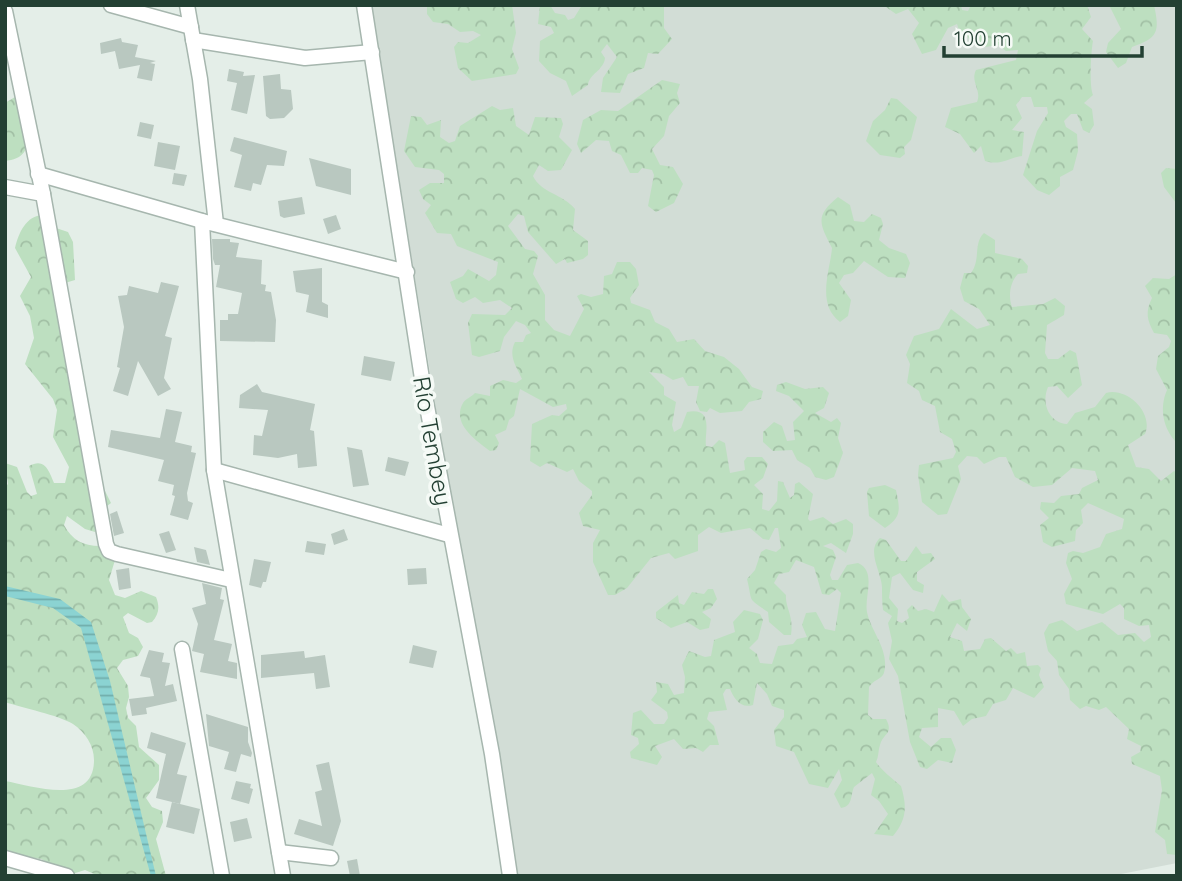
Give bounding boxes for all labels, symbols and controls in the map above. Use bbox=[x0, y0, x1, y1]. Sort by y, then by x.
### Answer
scale bar bbox=[944, 14, 1142, 58]
text: 100 m bbox=[954, 25, 1012, 51]
street label: Río Tembey bbox=[407, 374, 459, 508]

